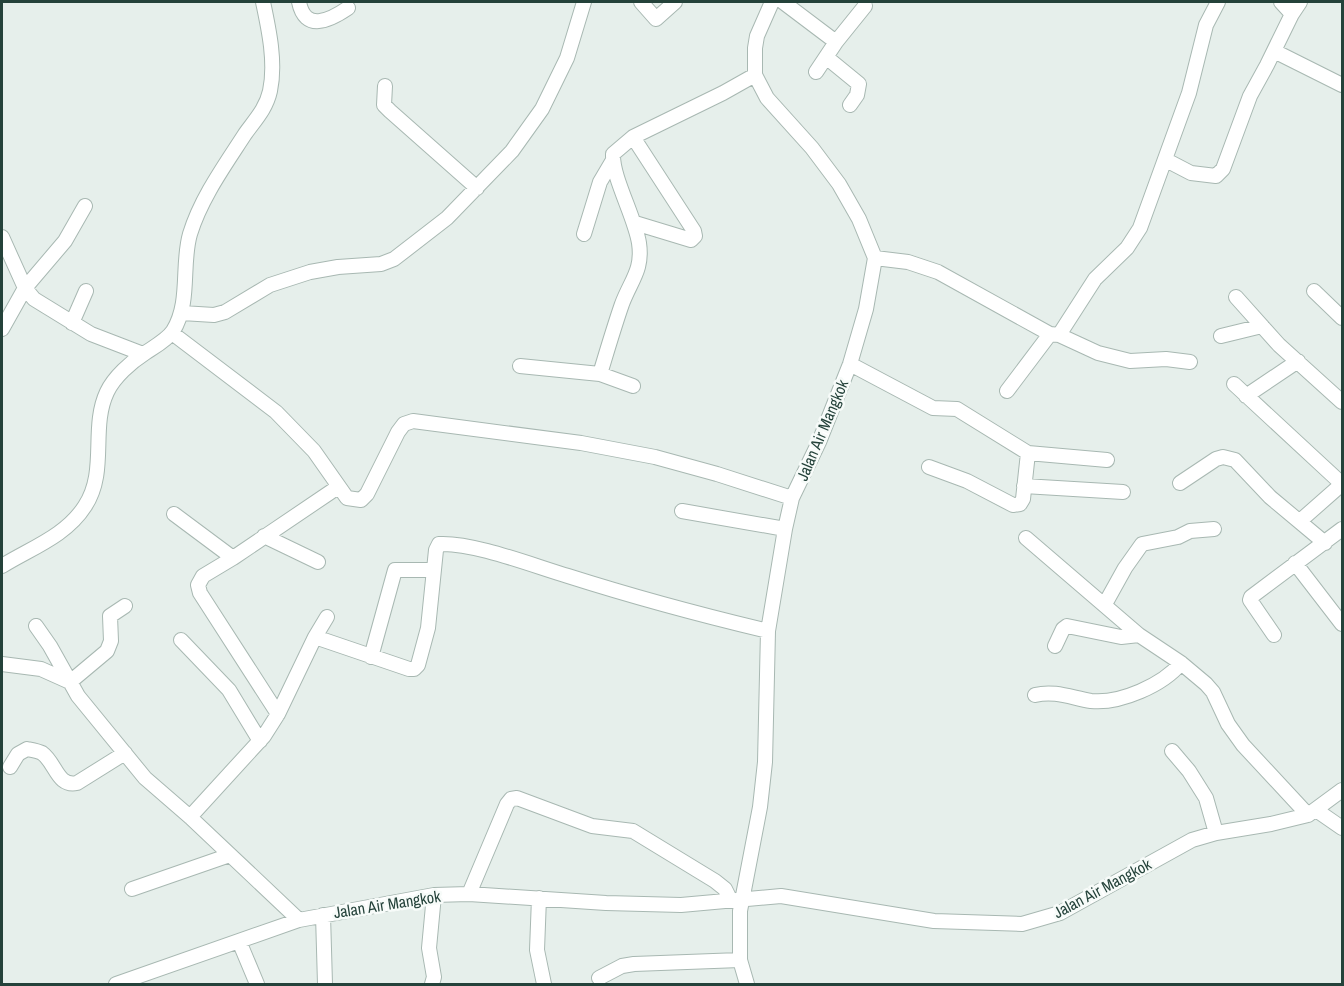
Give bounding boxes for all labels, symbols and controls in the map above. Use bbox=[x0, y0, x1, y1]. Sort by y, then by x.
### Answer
street label: Jalan Air Mangkok bbox=[791, 376, 853, 484]
street label: Jalan Air Mangkok bbox=[1049, 853, 1155, 923]
street label: Jalan Air Mangkok bbox=[332, 885, 442, 923]

